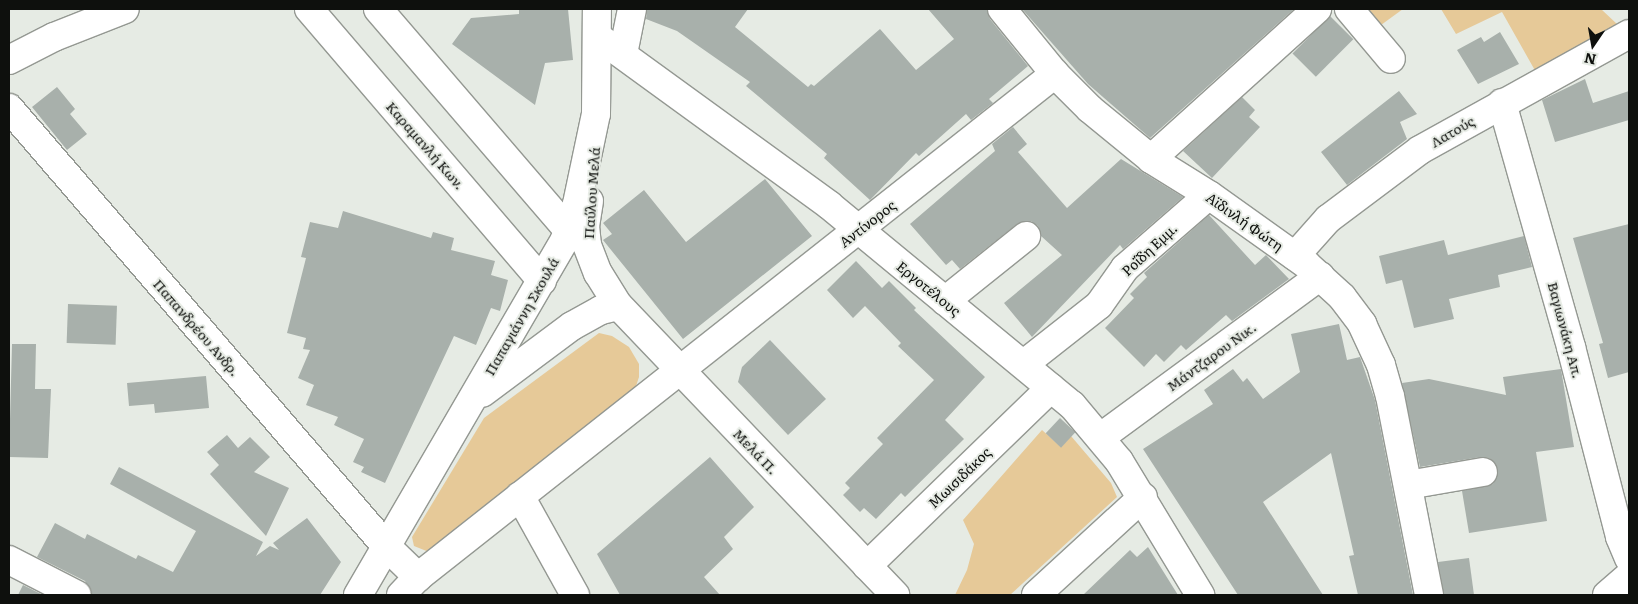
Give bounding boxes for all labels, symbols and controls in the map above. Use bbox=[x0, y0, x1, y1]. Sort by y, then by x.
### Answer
north arrow bbox=[1568, 20, 1618, 70]
text: N bbox=[1582, 49, 1598, 71]
street label: Καραμανλή Κων. bbox=[383, 98, 469, 192]
street label: Λατούς bbox=[1427, 112, 1477, 150]
street label: Παύλου Μελά bbox=[579, 146, 603, 240]
street label: Αϊδινλή Φώτη bbox=[1203, 188, 1287, 254]
street label: Αντίνορος bbox=[836, 196, 898, 250]
street label: Ροΐδη Εμμ. bbox=[1118, 219, 1180, 279]
street label: Παπαγιάννη Σκουλά bbox=[480, 254, 562, 378]
street label: Εργοτέλους bbox=[894, 257, 964, 319]
street label: Παπανδρέου Ανδρ. bbox=[150, 275, 244, 379]
street label: Βαγιωνάκη Απ. bbox=[1545, 280, 1587, 380]
street label: Μάντζαρου Νικ. bbox=[1163, 318, 1259, 394]
street label: Μελά Π. bbox=[730, 425, 782, 477]
street label: Μωισιδάκος bbox=[924, 443, 994, 511]

